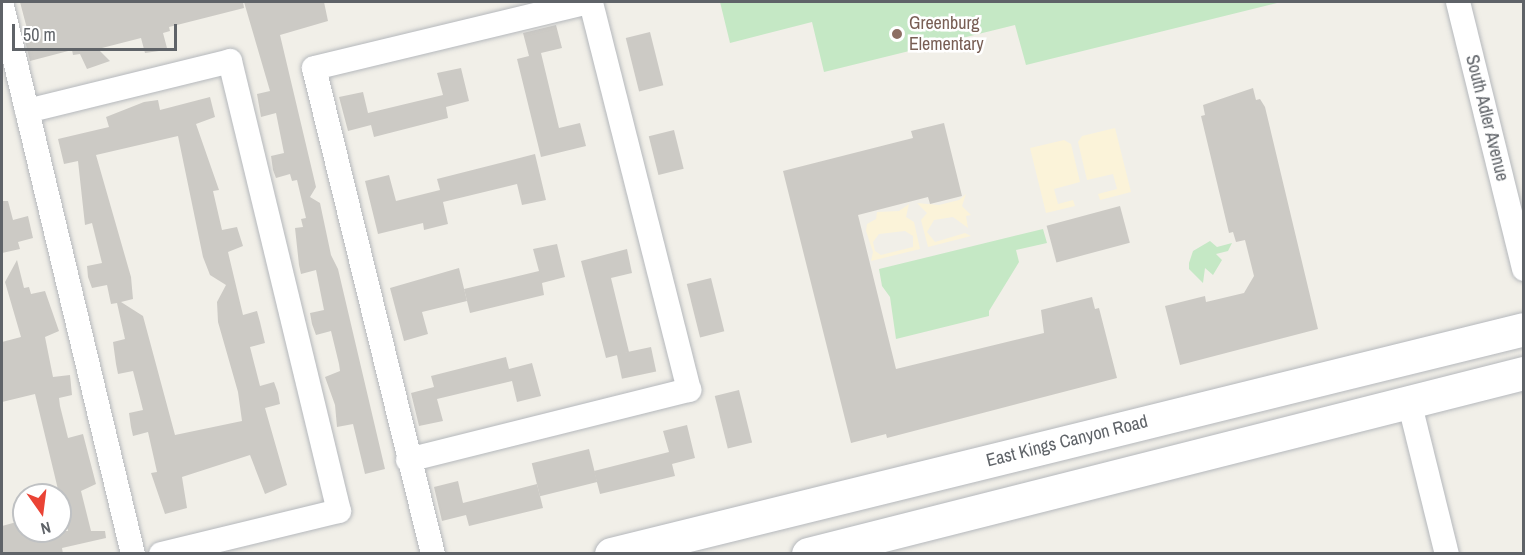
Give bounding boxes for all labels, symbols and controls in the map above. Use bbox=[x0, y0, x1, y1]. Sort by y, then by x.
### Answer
scale bar bbox=[15, 12, 180, 50]
place label: Greenburg Elementary bbox=[909, 13, 984, 56]
text: 50 m bbox=[23, 22, 56, 47]
marker: Greenburg Elementary bbox=[890, 27, 904, 41]
street label: South Adler Avenue bbox=[1461, 52, 1513, 184]
street label: East Kings Canyon Road bbox=[984, 410, 1150, 472]
north arrow bbox=[12, 483, 72, 543]
text: N bbox=[39, 517, 53, 540]

